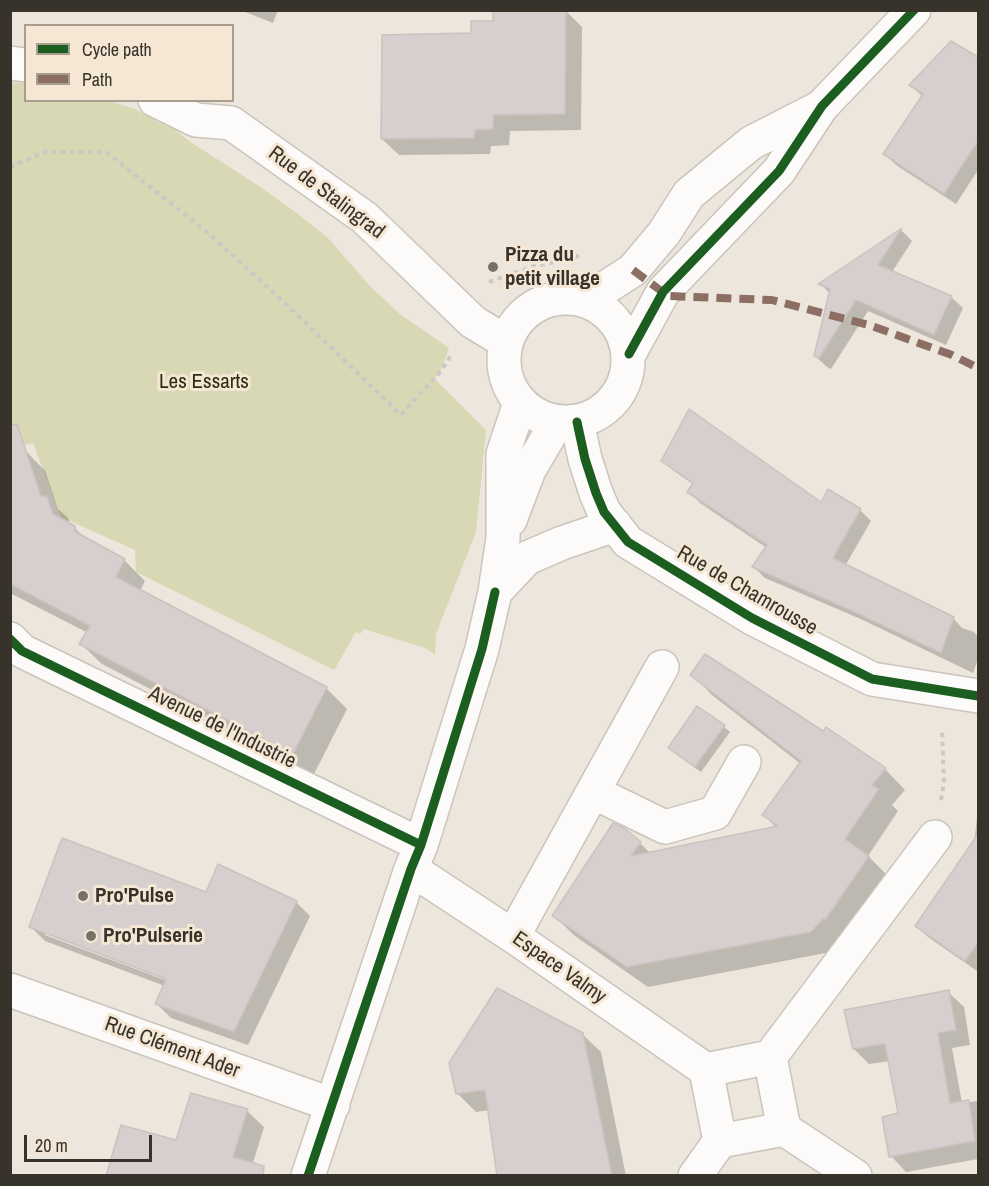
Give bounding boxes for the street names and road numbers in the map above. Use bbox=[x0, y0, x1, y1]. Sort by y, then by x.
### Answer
street label: Rue de Stalingrad bbox=[263, 141, 389, 245]
street label: Rue de Chamrousse bbox=[672, 541, 822, 641]
street label: Avenue de l'Industrie bbox=[144, 681, 300, 775]
street label: Espace Valmy bbox=[507, 926, 611, 1010]
street label: Rue Clément Ader bbox=[101, 1012, 243, 1084]

